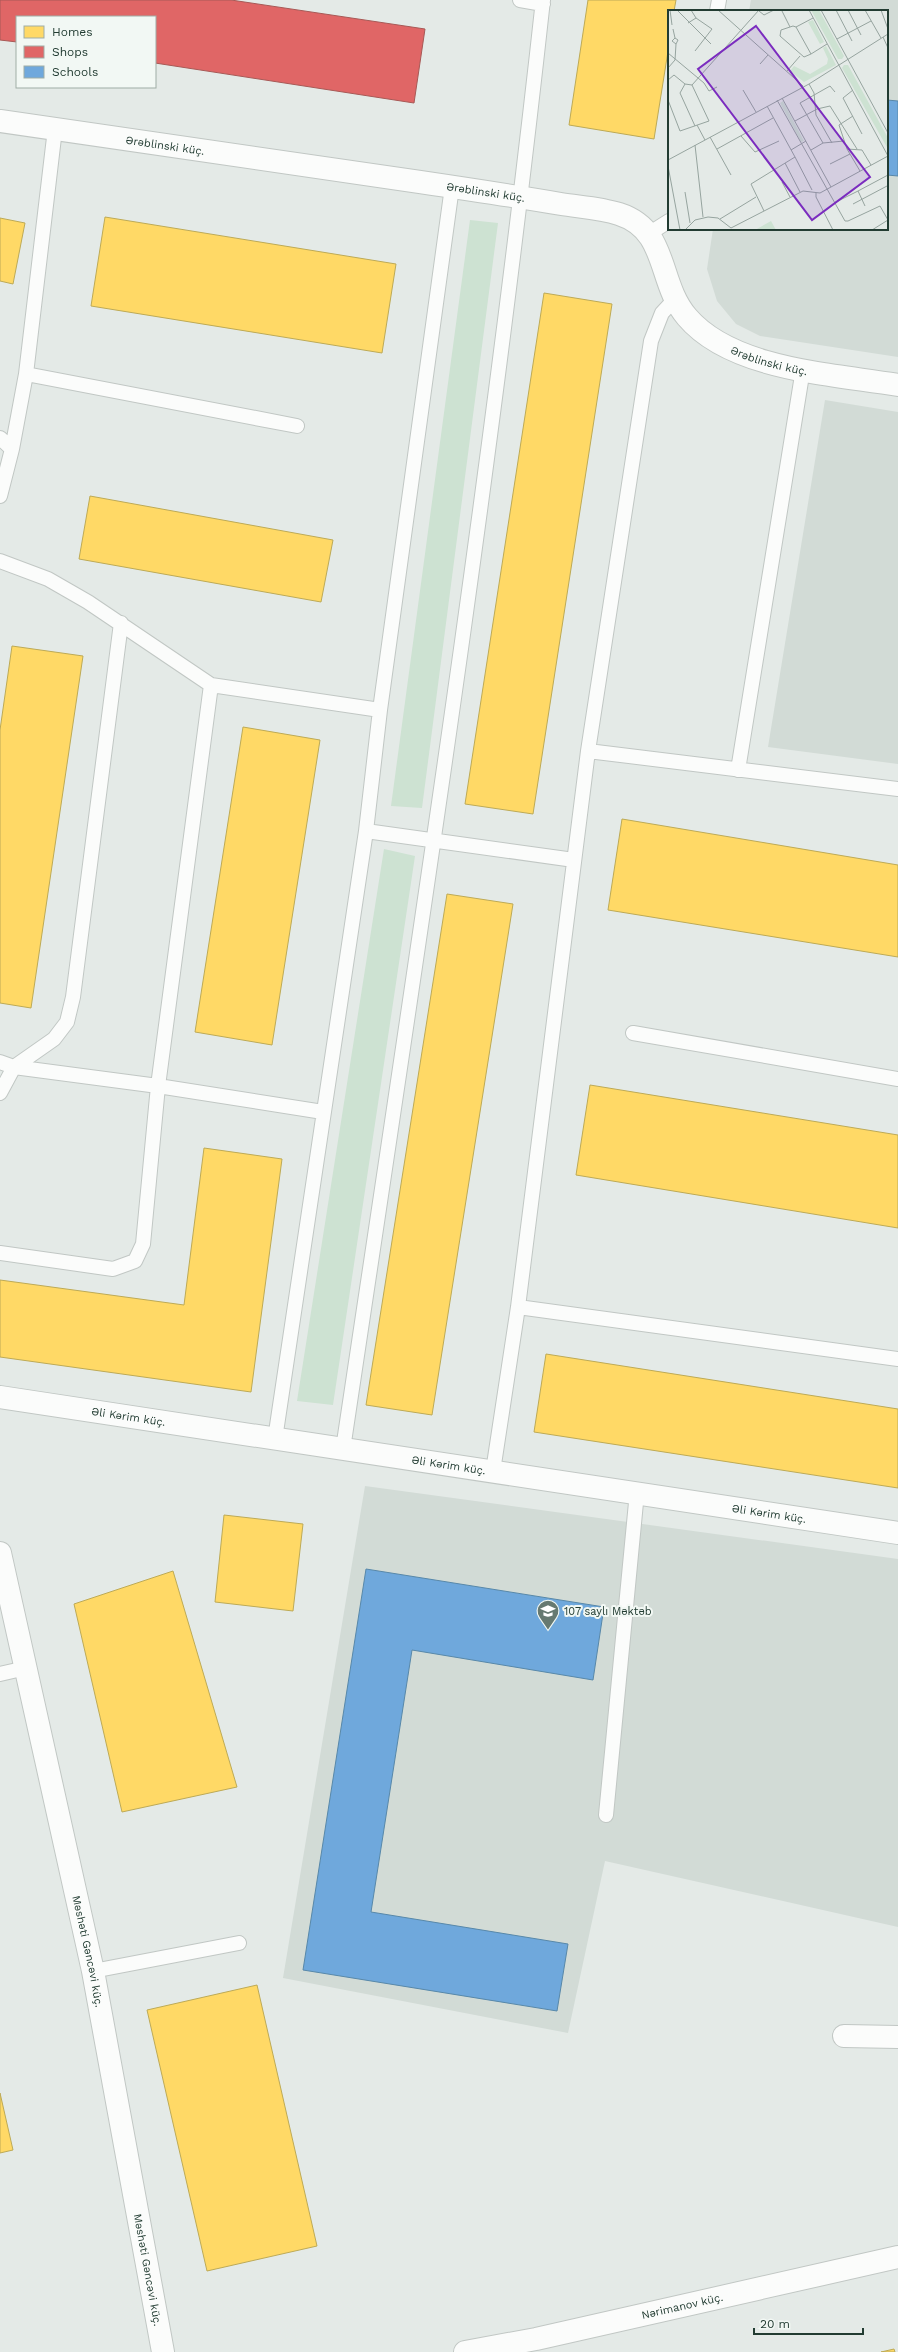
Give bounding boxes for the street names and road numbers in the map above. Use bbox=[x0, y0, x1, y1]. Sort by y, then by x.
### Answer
street label: Ərəblinski küç. bbox=[125, 133, 205, 158]
street label: Ərəblinski küç. bbox=[446, 180, 526, 204]
street label: Ərəblinski küç. bbox=[729, 343, 809, 378]
street label: Əli Kərim küç. bbox=[91, 1404, 167, 1429]
street label: Əli Kərim küç. bbox=[411, 1453, 487, 1477]
street label: Əli Kərim küç. bbox=[731, 1501, 807, 1526]
street label: Məshəti Gəncəvi küç. bbox=[70, 1894, 106, 2008]
street label: Məshəti Gəncəvi küç. bbox=[131, 2213, 165, 2327]
street label: Nərimanov küç. bbox=[640, 2290, 724, 2321]

